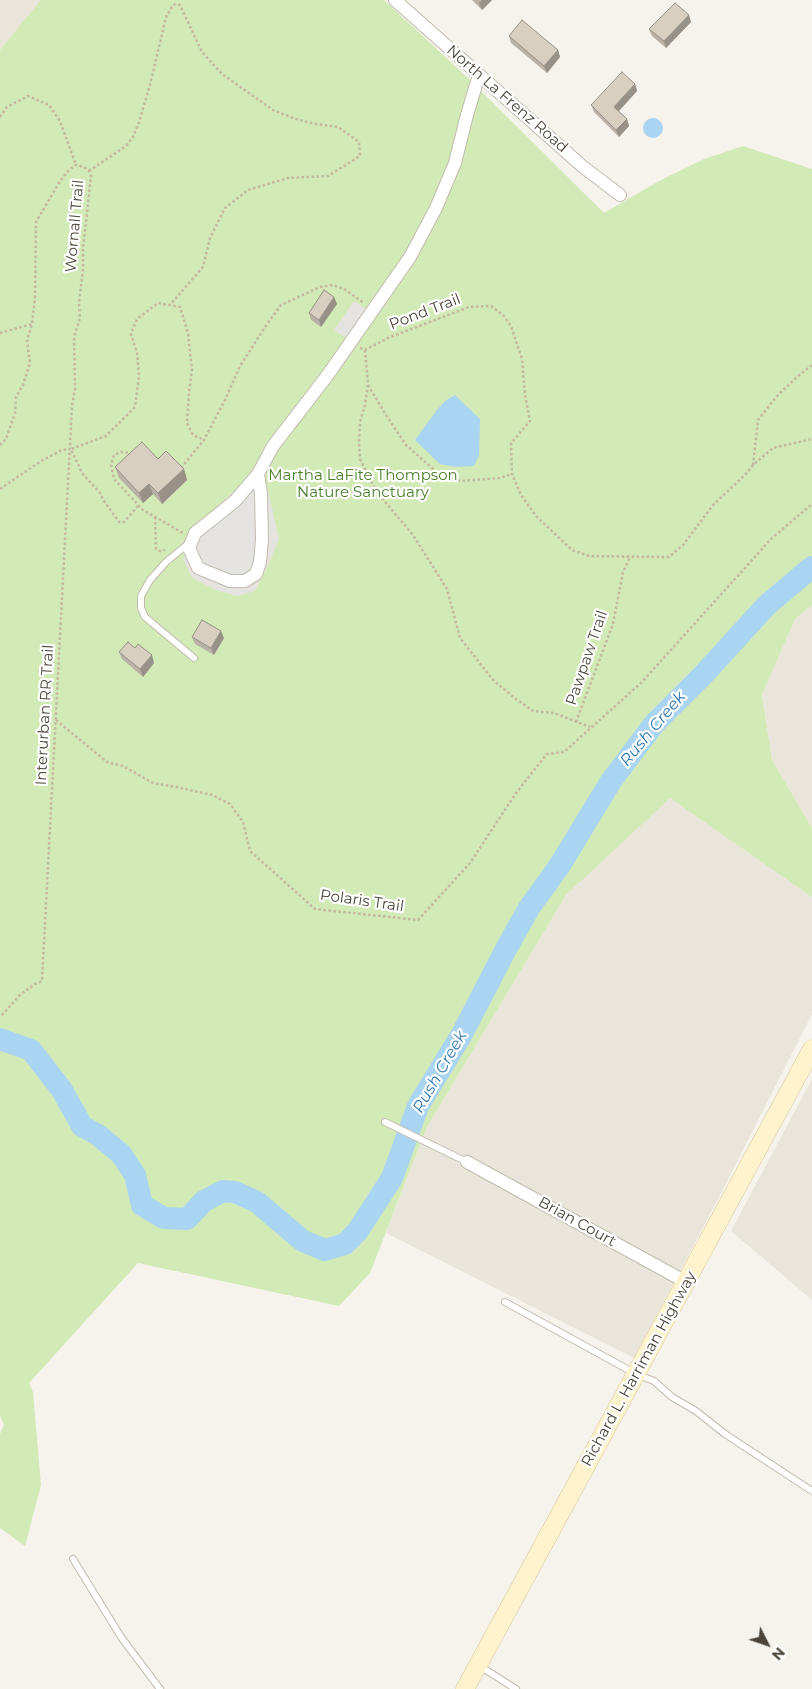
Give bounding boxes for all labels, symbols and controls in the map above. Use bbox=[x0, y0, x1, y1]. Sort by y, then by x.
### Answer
street label: North La Frenz Road bbox=[443, 41, 571, 157]
street label: Wornall Trail bbox=[62, 179, 88, 273]
street label: Pond Trail bbox=[387, 290, 463, 334]
park label: Martha LaFite Thompson Nature Sanctuary bbox=[268, 467, 458, 502]
street label: Pawpaw Trail bbox=[562, 608, 612, 708]
street label: Interurban RR Trail bbox=[32, 644, 58, 786]
water label: Rush Creek bbox=[616, 688, 690, 770]
street label: Polaris Trail bbox=[319, 886, 405, 916]
water label: Rush Creek bbox=[409, 1027, 471, 1117]
street label: Brian Court bbox=[535, 1193, 619, 1251]
street label: Richard L. Harriman Highway bbox=[578, 1268, 700, 1470]
north arrow bbox=[742, 1619, 792, 1669]
text: N bbox=[768, 1644, 789, 1664]

